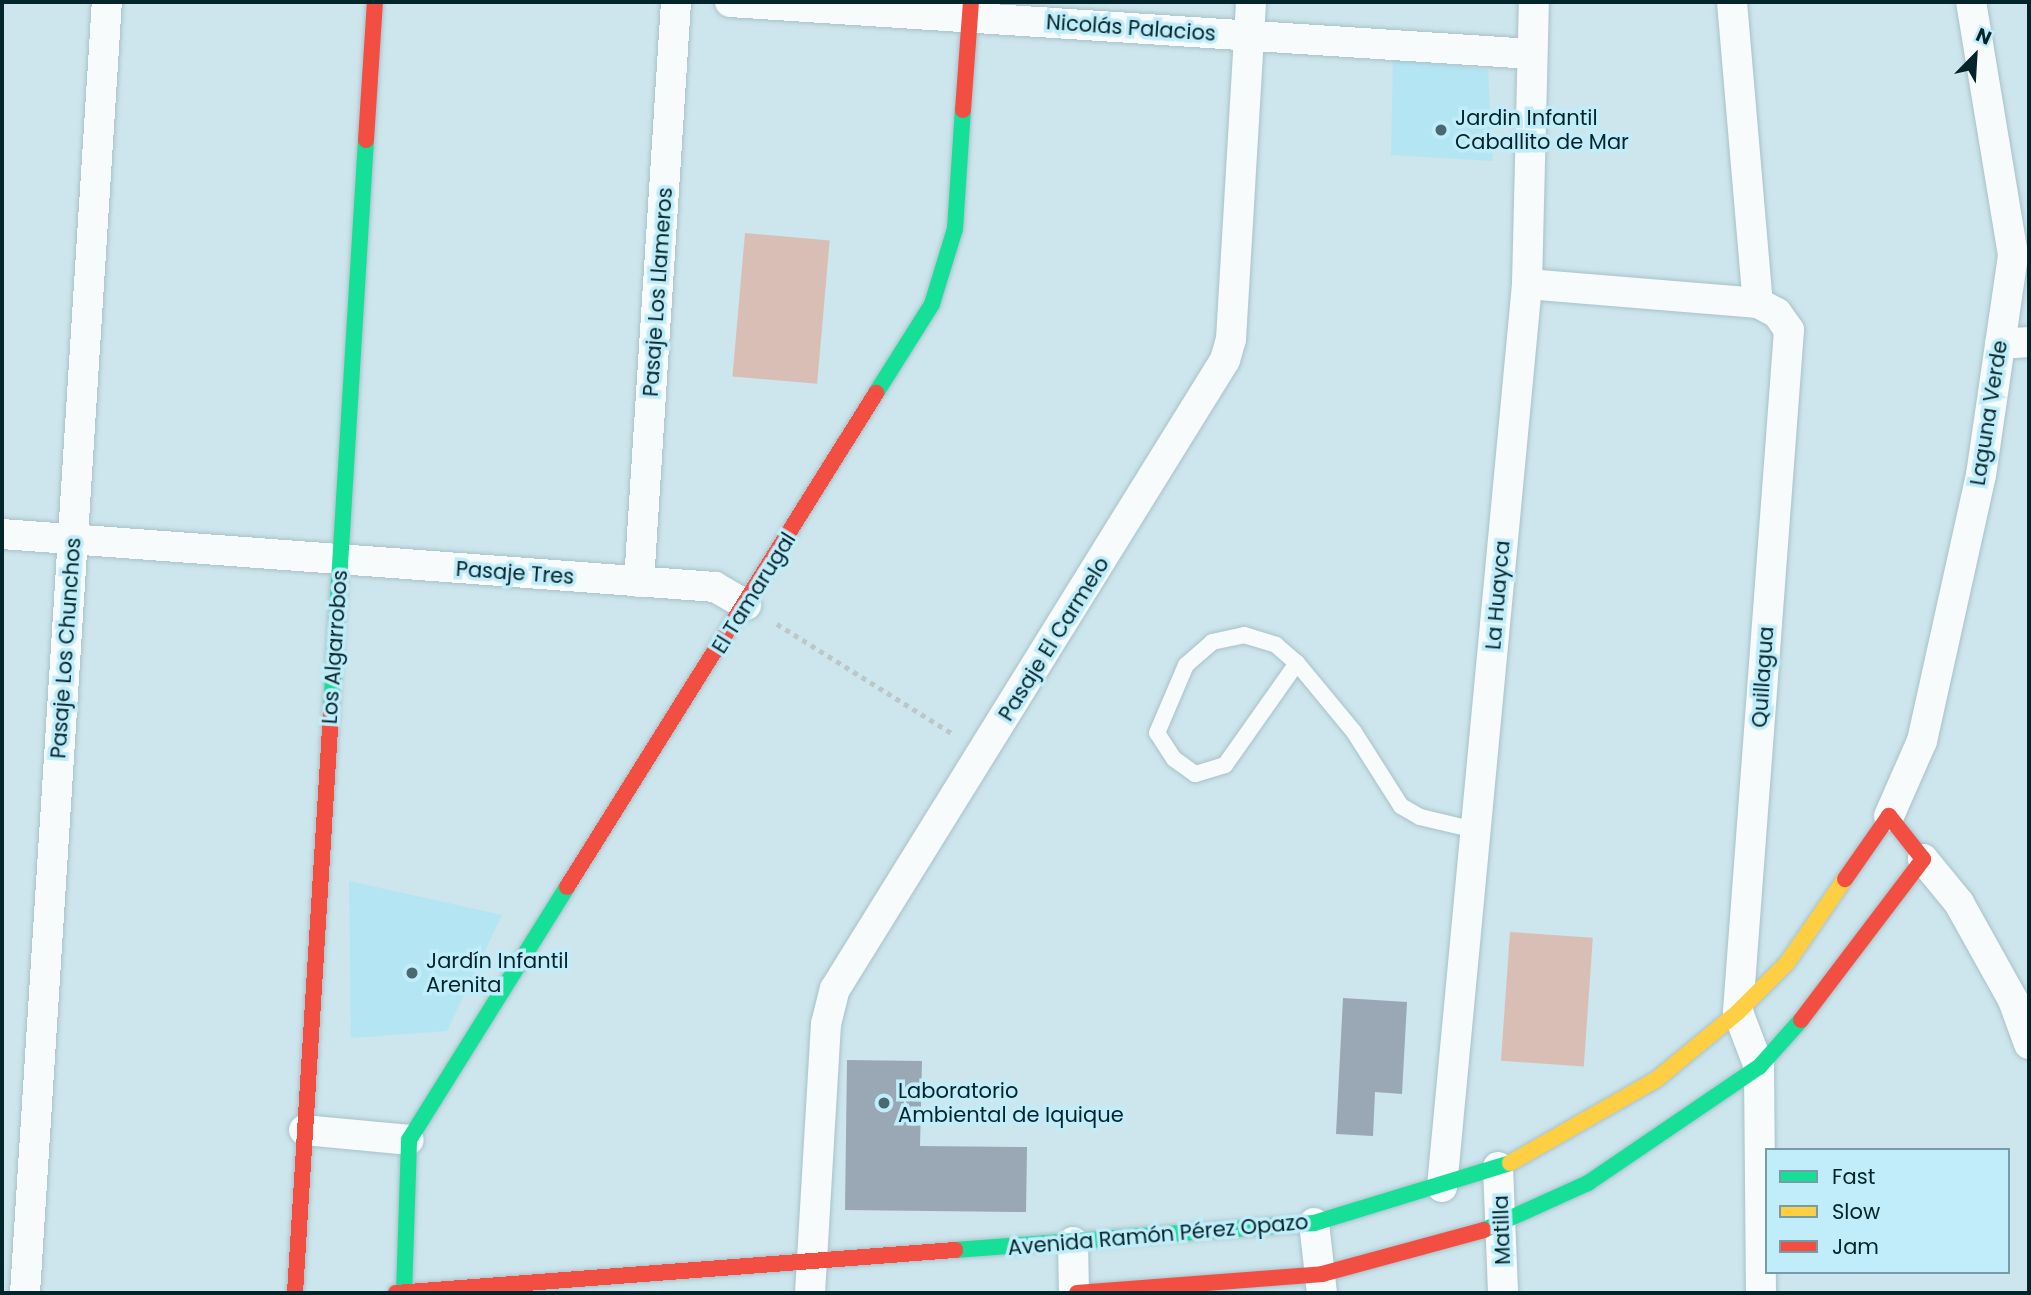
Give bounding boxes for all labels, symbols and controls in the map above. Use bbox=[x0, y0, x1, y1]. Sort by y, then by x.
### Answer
street label: Nicolás Palacios bbox=[1045, 9, 1217, 47]
north arrow bbox=[1940, 21, 2010, 91]
text: N bbox=[1972, 21, 1996, 52]
place label: Jardin Infantil Caballito de Mar bbox=[1455, 105, 1629, 155]
marker: Jardin Infantil Caballito de Mar bbox=[1433, 122, 1449, 138]
street label: Pasaje Los Llameros bbox=[638, 187, 678, 397]
street label: Laguna Verde bbox=[1965, 339, 2013, 487]
street label: El Tamarugal bbox=[707, 528, 801, 658]
street label: Pasaje Los Chunchos bbox=[46, 537, 86, 759]
street label: La Huayca bbox=[1481, 539, 1515, 651]
street label: Pasaje El Carmelo bbox=[993, 552, 1115, 726]
street label: Pasaje Tres bbox=[455, 556, 575, 590]
street label: Los Algarrobos bbox=[317, 569, 353, 725]
street label: Quillagua bbox=[1747, 625, 1779, 729]
place label: Jardín Infantil Arenita bbox=[426, 948, 569, 998]
marker: Jardín Infantil Arenita bbox=[404, 965, 420, 981]
place label: Laboratorio Ambiental de Iquique bbox=[898, 1078, 1124, 1128]
marker: Laboratorio Ambiental de Iquique bbox=[876, 1095, 892, 1111]
legend bbox=[1765, 1148, 2010, 1274]
text: Fast bbox=[1832, 1162, 1875, 1191]
street label: Matilla bbox=[1488, 1195, 1516, 1265]
text: Slow bbox=[1832, 1197, 1880, 1226]
street label: Avenida Ramón Pérez Opazo bbox=[1007, 1209, 1309, 1261]
text: Jam bbox=[1832, 1232, 1879, 1261]

